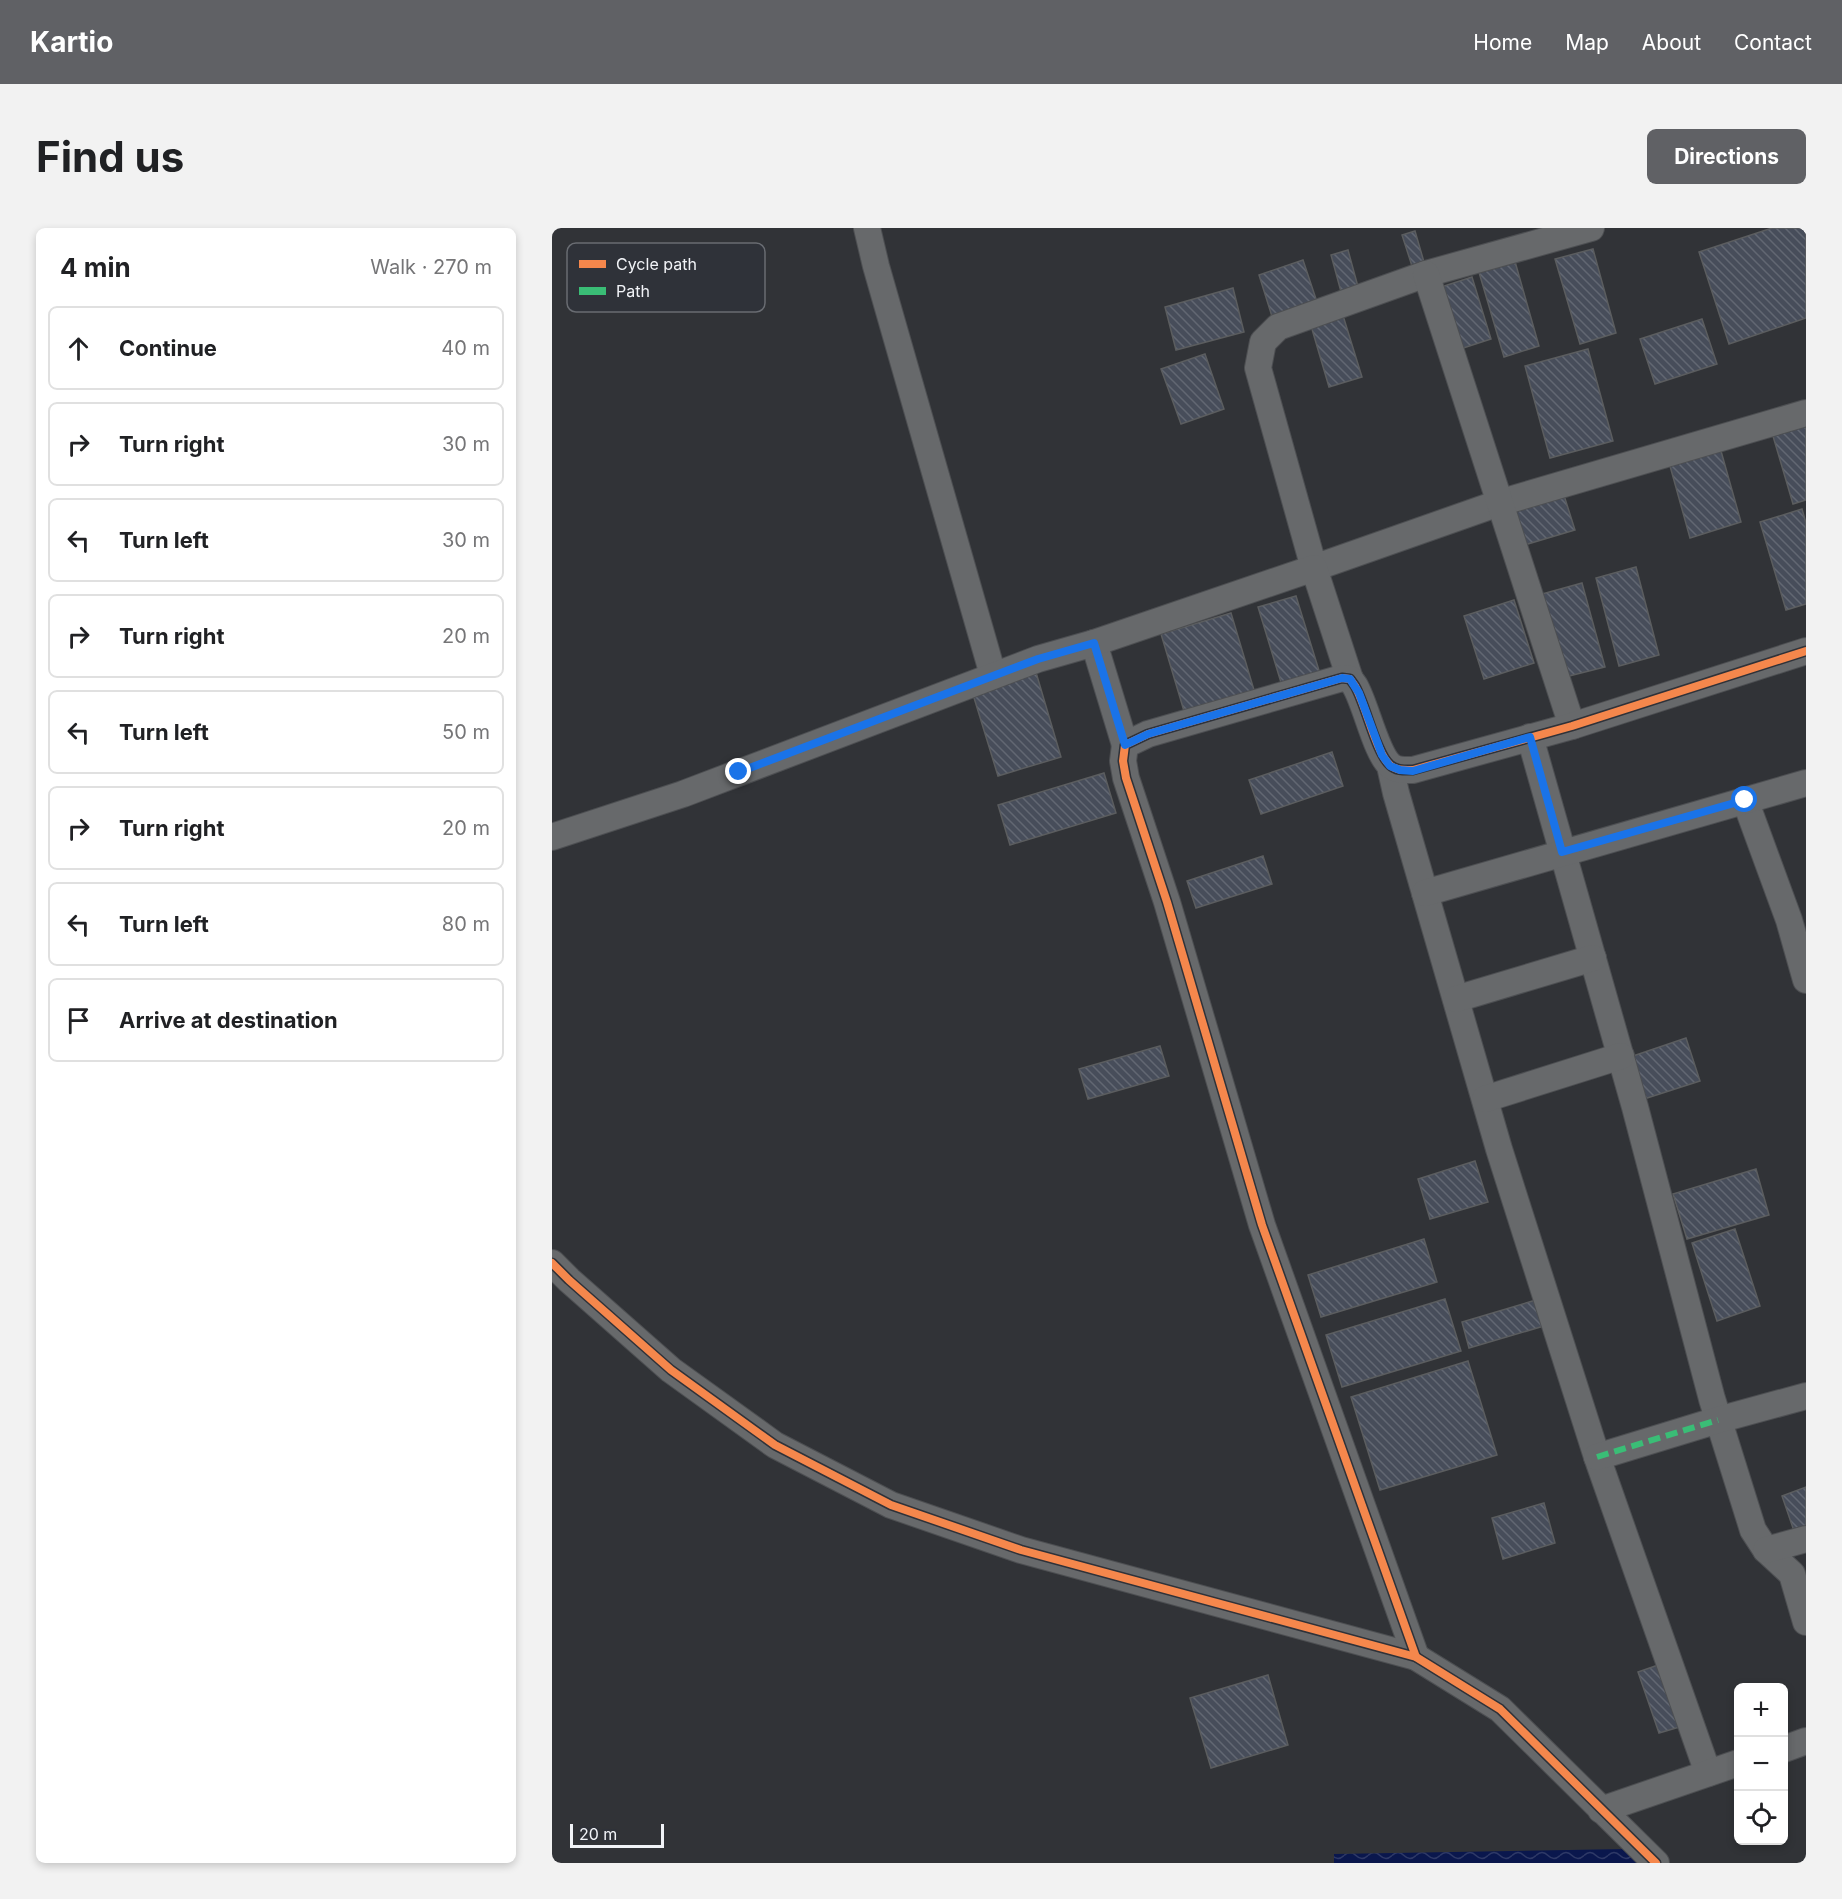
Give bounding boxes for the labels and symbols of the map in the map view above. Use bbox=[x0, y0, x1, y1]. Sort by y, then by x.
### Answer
legend bbox=[567, 243, 765, 312]
text: Cycle path bbox=[616, 254, 697, 274]
text: Path bbox=[616, 281, 650, 301]
route end bbox=[725, 758, 751, 784]
route start bbox=[1731, 786, 1757, 812]
scale bar bbox=[570, 1821, 664, 1848]

